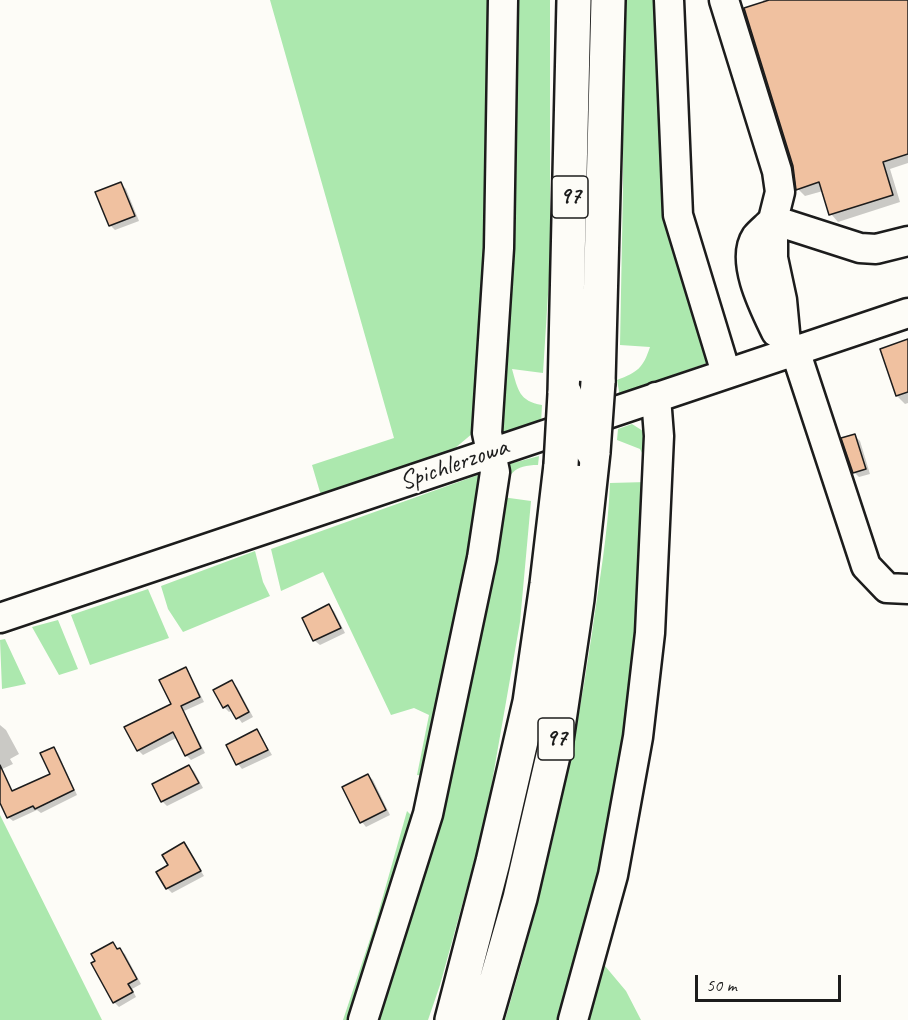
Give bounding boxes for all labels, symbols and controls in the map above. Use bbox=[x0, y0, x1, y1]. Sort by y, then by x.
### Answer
road number: 97 bbox=[552, 176, 588, 218]
street label: Spichlerzowa bbox=[396, 432, 512, 498]
road number: 97 bbox=[538, 718, 574, 760]
scale bar bbox=[698, 963, 844, 1001]
text: 50 m bbox=[706, 974, 737, 996]

